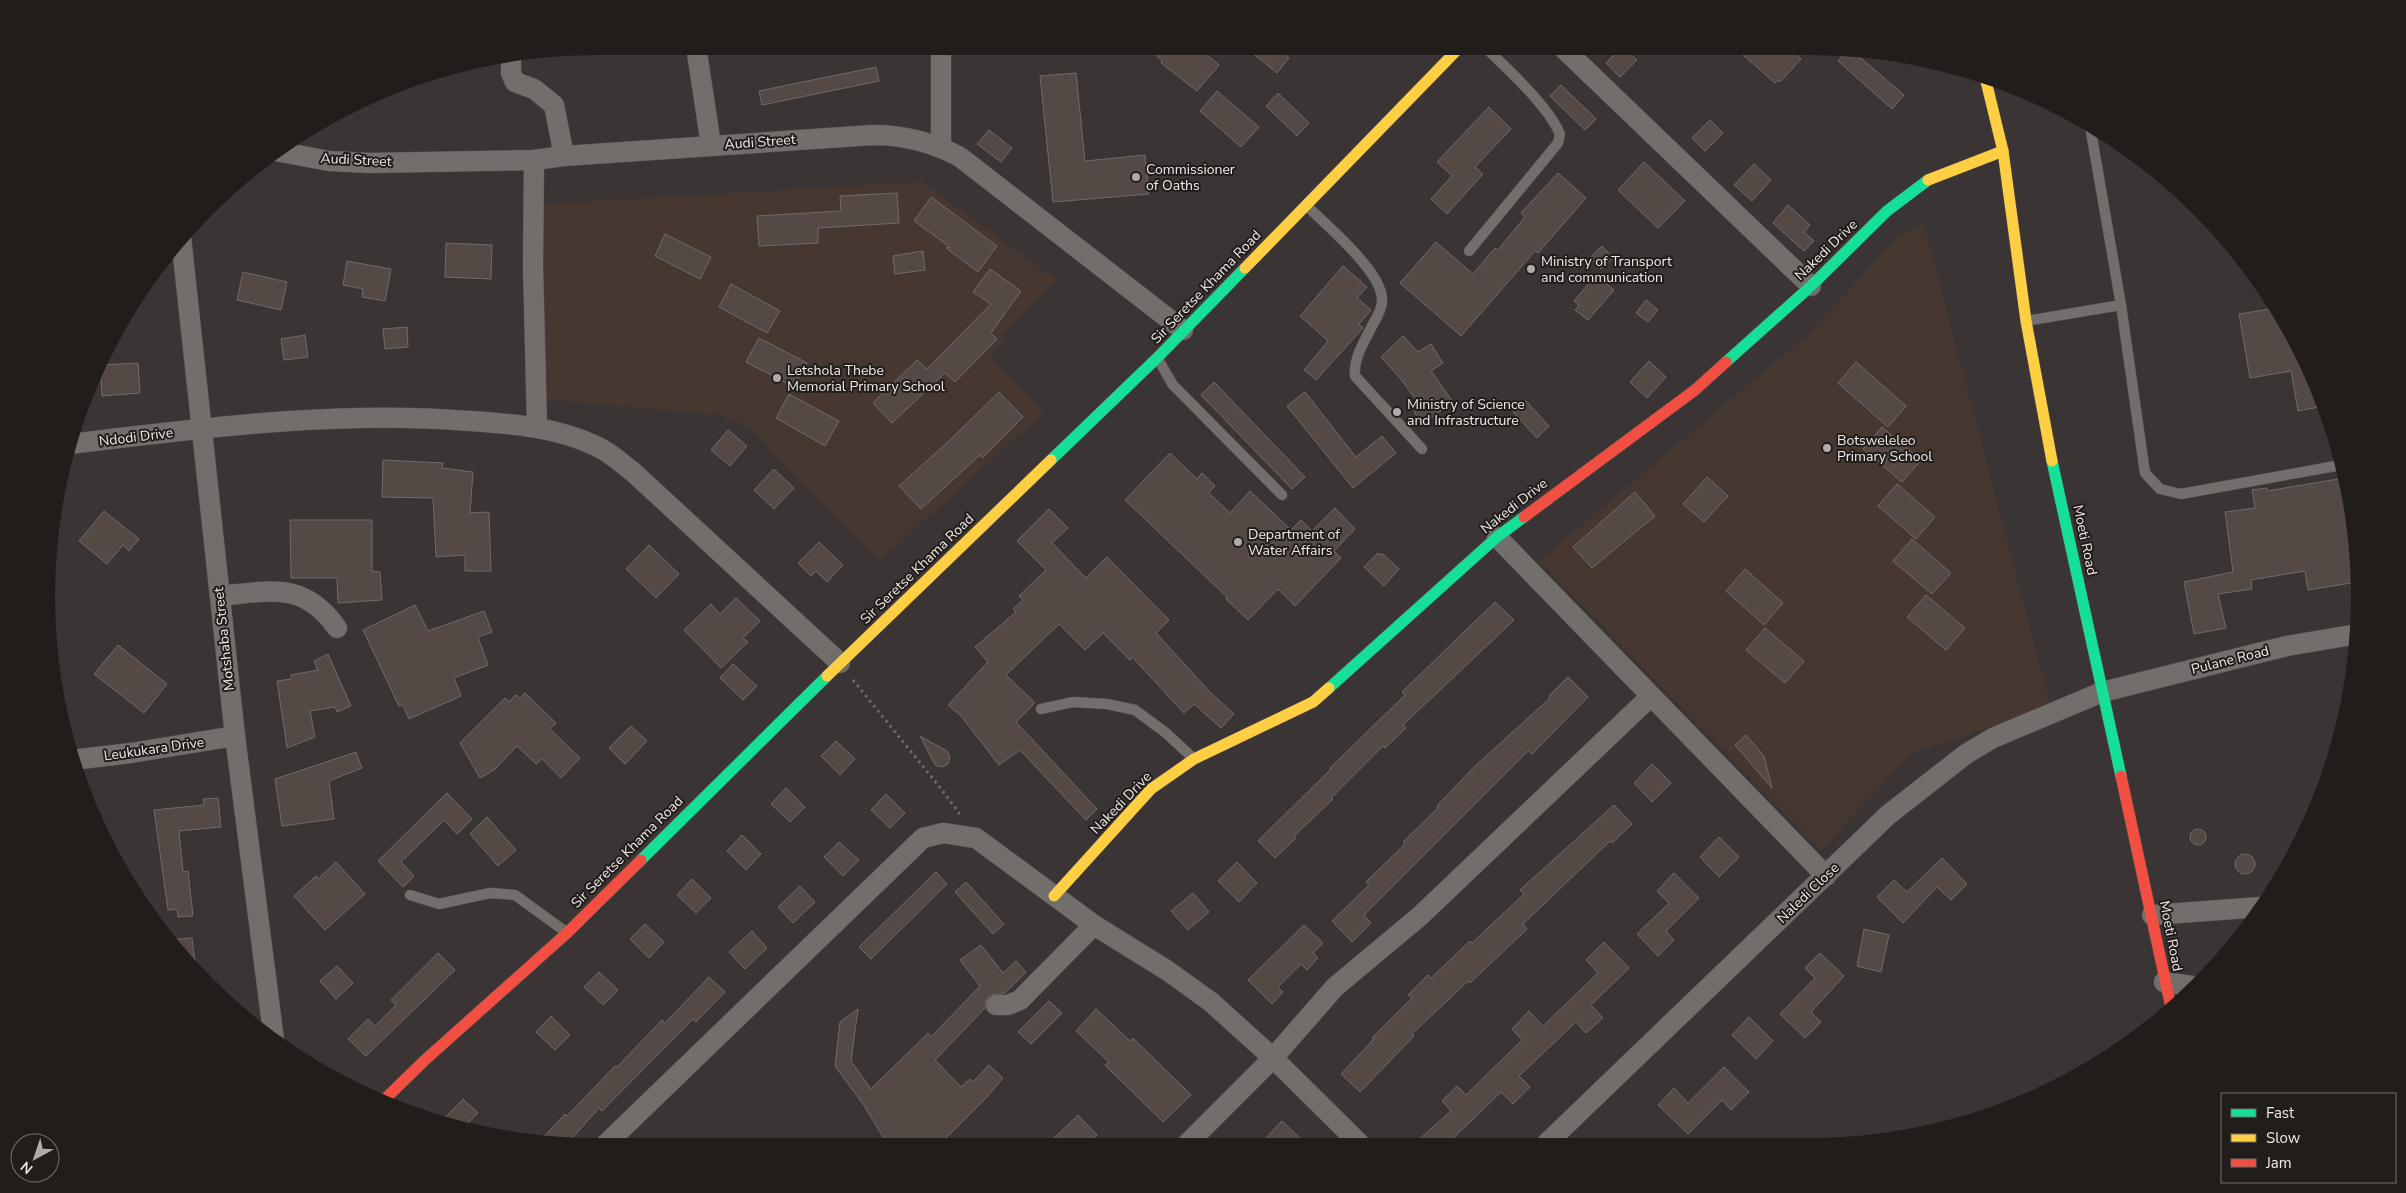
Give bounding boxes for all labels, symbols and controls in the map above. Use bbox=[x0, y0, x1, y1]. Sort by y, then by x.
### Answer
street label: Audi Street bbox=[724, 130, 796, 154]
street label: Audi Street bbox=[320, 149, 392, 171]
place label: Commissioner of Oaths bbox=[1146, 160, 1235, 195]
marker: Commissioner of Oaths bbox=[1130, 171, 1142, 183]
street label: Nakedi Drive bbox=[1791, 215, 1861, 285]
street label: Sir Seretse Khama Road bbox=[1147, 226, 1265, 348]
place label: Ministry of Transport and communication bbox=[1541, 252, 1672, 287]
marker: Ministry of Transport and communication bbox=[1525, 263, 1537, 275]
place label: Letshola Thebe Memorial Primary School bbox=[787, 361, 946, 396]
marker: Letshola Thebe Memorial Primary School bbox=[771, 372, 783, 384]
place label: Ministry of Science and Infrastructure bbox=[1407, 395, 1525, 430]
marker: Ministry of Science and Infrastructure bbox=[1391, 406, 1403, 418]
street label: Ndodi Drive bbox=[98, 423, 174, 451]
place label: Botsweleleo Primary School bbox=[1837, 431, 1933, 466]
marker: Botsweleleo Primary School bbox=[1821, 442, 1833, 454]
street label: Nakedi Drive bbox=[1477, 474, 1551, 538]
street label: Moeti Road bbox=[2068, 503, 2102, 577]
street label: Sir Seretse Khama Road bbox=[856, 510, 978, 628]
place label: Department of Water Affairs bbox=[1248, 525, 1340, 560]
marker: Department of Water Affairs bbox=[1232, 536, 1244, 548]
street label: Motshaba Street bbox=[209, 586, 239, 692]
street label: Pulane Road bbox=[2189, 641, 2271, 679]
street label: Leukukara Drive bbox=[103, 733, 205, 765]
street label: Nakedi Drive bbox=[1086, 768, 1156, 838]
street label: Sir Seretse Khama Road bbox=[567, 792, 687, 912]
street label: Naledi Close bbox=[1773, 858, 1843, 928]
street label: Moeti Road bbox=[2155, 899, 2187, 973]
legend bbox=[2221, 1093, 2396, 1183]
text: Fast bbox=[2266, 1103, 2295, 1123]
text: Slow bbox=[2266, 1128, 2301, 1148]
north arrow bbox=[10, 1133, 60, 1183]
text: Jam bbox=[2265, 1153, 2292, 1173]
text: N bbox=[17, 1157, 37, 1178]

